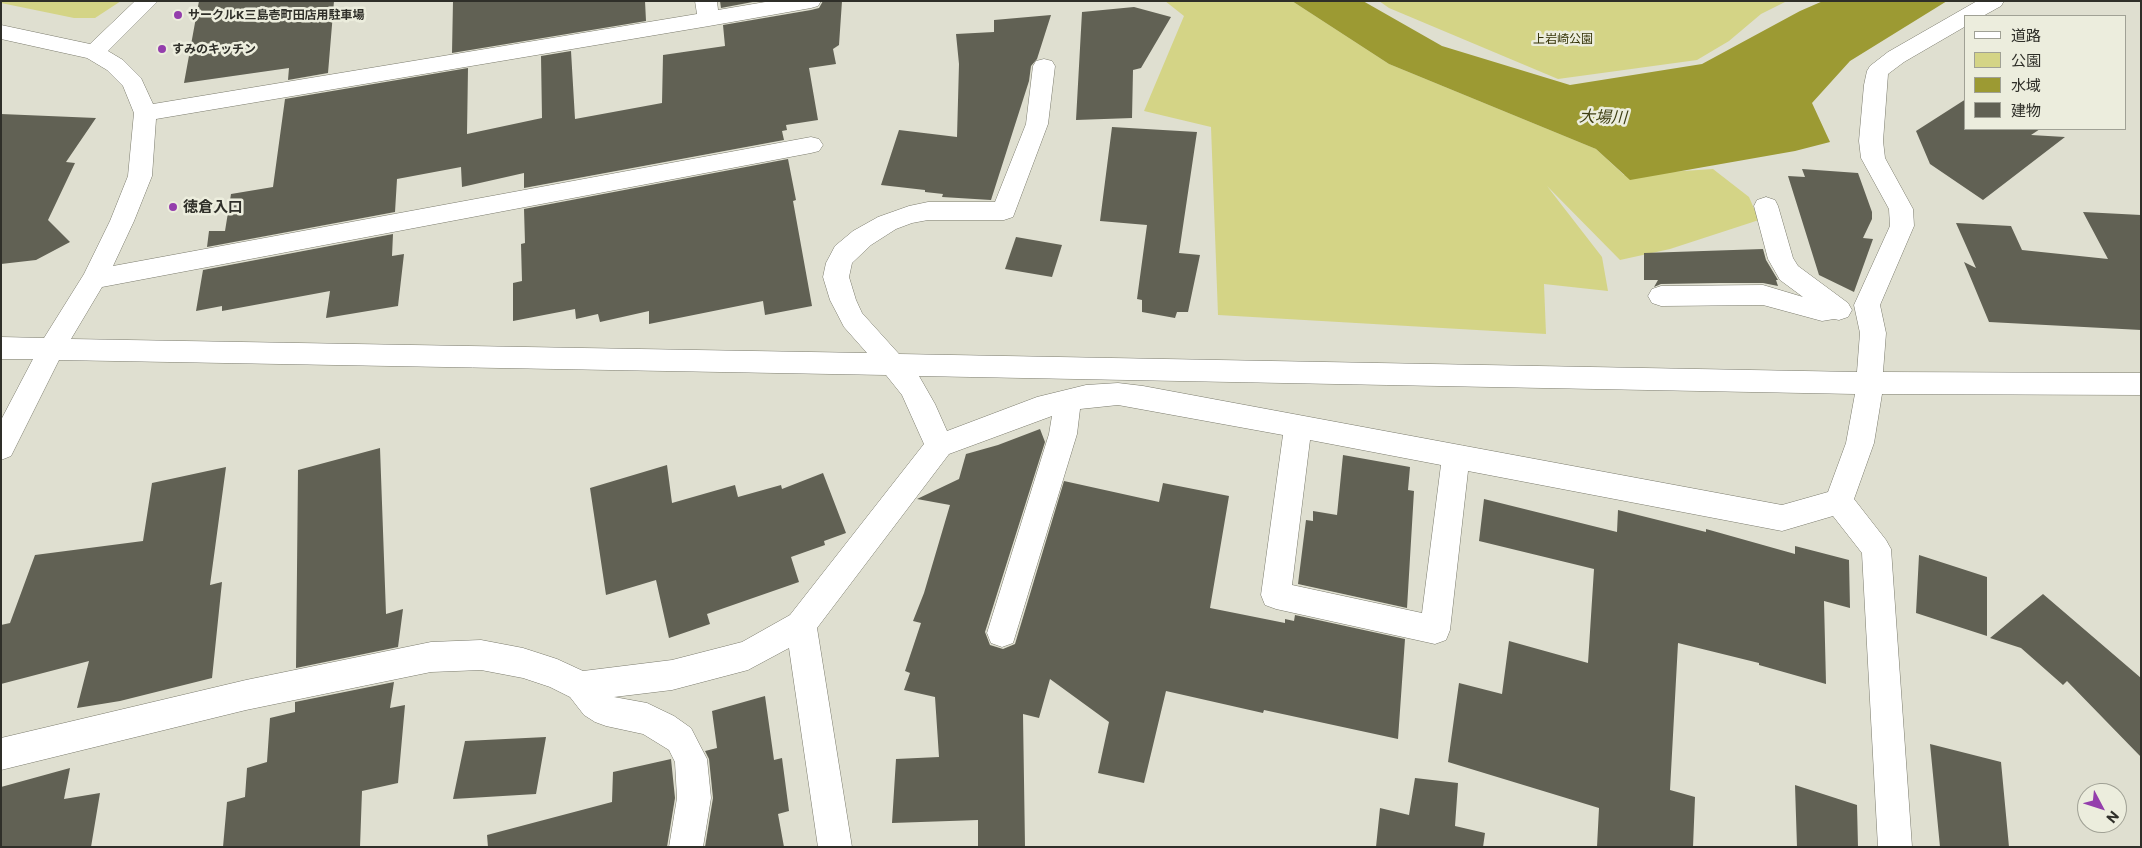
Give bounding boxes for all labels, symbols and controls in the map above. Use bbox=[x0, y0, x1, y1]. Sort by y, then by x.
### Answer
place label: サークルK三島壱町田店用駐車場 bbox=[188, 8, 364, 22]
marker: サークルK三島壱町田店用駐車場 bbox=[172, 9, 184, 21]
legend bbox=[1964, 15, 2127, 130]
text: 道路 bbox=[2011, 26, 2041, 44]
park label: 上岩崎公園 bbox=[1533, 32, 1593, 46]
place label: すみのキッチン bbox=[172, 42, 256, 56]
marker: すみのキッチン bbox=[156, 43, 168, 55]
text: 公園 bbox=[2011, 51, 2041, 69]
text: 水域 bbox=[2011, 76, 2041, 94]
text: 建物 bbox=[2011, 101, 2041, 119]
water label: 大場川 bbox=[1579, 107, 1627, 127]
place label: 徳倉入口 bbox=[183, 198, 243, 216]
marker: 徳倉入口 bbox=[167, 201, 179, 213]
north arrow bbox=[2077, 783, 2127, 833]
text: N bbox=[2103, 808, 2123, 827]

